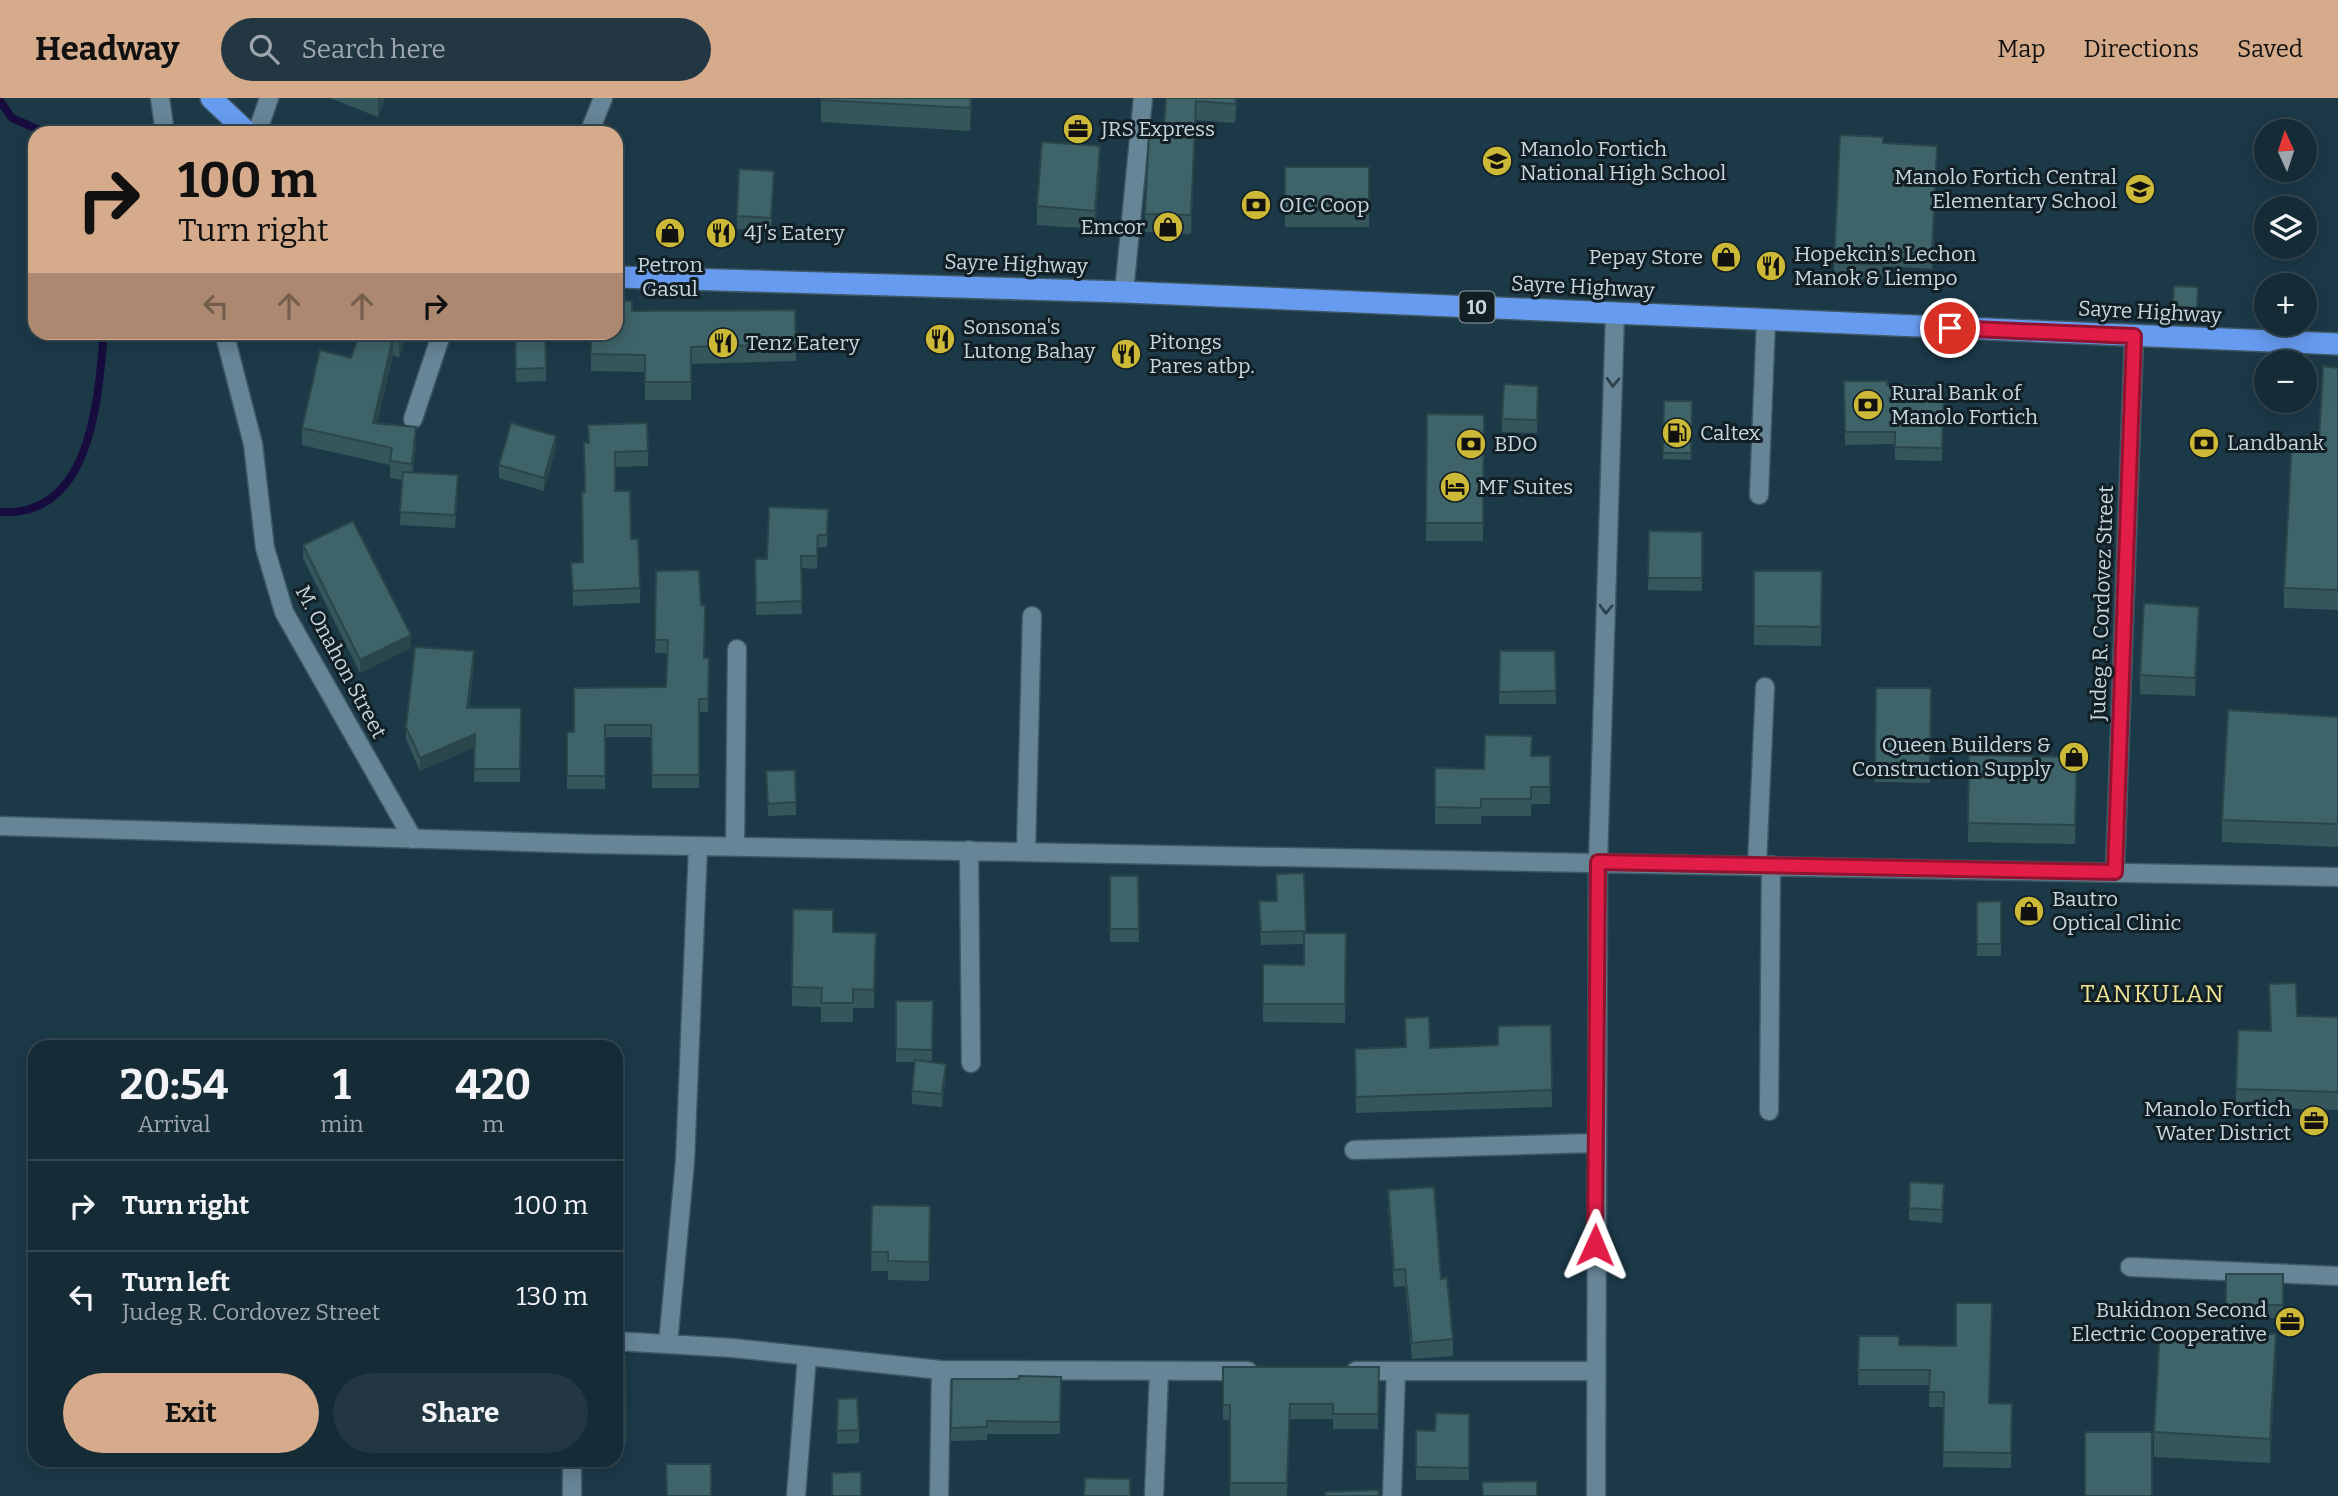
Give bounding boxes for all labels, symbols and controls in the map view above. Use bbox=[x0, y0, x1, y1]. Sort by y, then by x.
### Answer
search box bbox=[221, 18, 711, 81]
text: Headway bbox=[35, 29, 179, 69]
icon: search bbox=[245, 30, 283, 68]
text: Search here bbox=[301, 34, 446, 65]
text: Map bbox=[1997, 35, 2046, 63]
text: Directions bbox=[2084, 35, 2199, 63]
text: Saved bbox=[2237, 35, 2303, 63]
office icon: JRS Express bbox=[1061, 112, 1095, 146]
place label: JRS Express bbox=[1100, 116, 1215, 142]
north arrow bbox=[2254, 119, 2317, 182]
map controls bbox=[2254, 119, 2317, 413]
place label: Manolo Fortich National High School bbox=[1520, 136, 1726, 186]
school or university icon: Manolo Fortich National High School bbox=[1480, 144, 1514, 178]
text: 100 m bbox=[178, 151, 317, 210]
icon: right bbox=[63, 154, 154, 245]
place label: Manolo Fortich Central Elementary School bbox=[1894, 164, 2117, 214]
school or university icon: Manolo Fortich Central Elementary School bbox=[2123, 172, 2157, 206]
bank icon: OIC Coop bbox=[1239, 188, 1273, 222]
place label: OIC Coop bbox=[1279, 192, 1369, 218]
button: layers bbox=[2254, 196, 2317, 259]
shop icon: Emcor bbox=[1151, 210, 1185, 244]
text: Turn right bbox=[178, 211, 329, 249]
place label: Emcor bbox=[1080, 214, 1145, 240]
shop icon: Petron Gasul bbox=[653, 216, 687, 250]
restaurant icon: 4J's Eatery bbox=[704, 216, 738, 250]
place label: 4J's Eatery bbox=[744, 220, 846, 246]
shop icon: Pepay Store bbox=[1709, 240, 1743, 274]
place label: Hopekcin's Lechon Manok & Liempo bbox=[1794, 241, 1976, 291]
place label: Pepay Store bbox=[1589, 244, 1703, 270]
street label: Sayre Highway bbox=[944, 248, 1089, 280]
restaurant icon: Hopekcin's Lechon Manok & Liempo bbox=[1754, 249, 1788, 283]
place label: Petron Gasul bbox=[637, 252, 703, 302]
street label: Sayre Highway bbox=[1511, 270, 1656, 304]
button: + bbox=[2254, 273, 2317, 336]
icon: left bbox=[197, 287, 235, 325]
icon: ahead bbox=[270, 287, 308, 325]
icon: ahead bbox=[343, 287, 381, 325]
icon: right bbox=[416, 287, 454, 325]
road number: 10 bbox=[1460, 292, 1494, 322]
street label: Sayre Highway bbox=[2078, 295, 2223, 329]
pin bbox=[1920, 298, 1980, 358]
icon: arrive bbox=[1931, 309, 1969, 347]
place label: Sonsona's Lutong Bahay bbox=[963, 314, 1096, 364]
restaurant icon: Sonsona's Lutong Bahay bbox=[923, 322, 957, 356]
restaurant icon: Tenz Eatery bbox=[706, 326, 740, 360]
place label: Pitongs Pares atbp. bbox=[1149, 329, 1255, 379]
place label: Tenz Eatery bbox=[746, 330, 861, 356]
restaurant icon: Pitongs Pares atbp. bbox=[1109, 337, 1143, 371]
button: − bbox=[2254, 350, 2317, 413]
one-way arrow bbox=[1605, 377, 1621, 387]
place label: Rural Bank of Manolo Fortich bbox=[1891, 380, 2038, 430]
bank icon: Rural Bank of Manolo Fortich bbox=[1851, 388, 1885, 422]
fuel station icon: Caltex bbox=[1660, 416, 1694, 450]
place label: Caltex bbox=[1700, 420, 1761, 446]
bank icon: Landbank bbox=[2187, 426, 2221, 460]
bank icon: BDO bbox=[1454, 427, 1488, 461]
place label: Landbank bbox=[2227, 430, 2325, 456]
place label: BDO bbox=[1494, 431, 1538, 457]
hotel icon: MF Suites bbox=[1438, 470, 1472, 504]
place label: MF Suites bbox=[1478, 474, 1573, 500]
street label: Judeg R. Cordovez Street bbox=[2085, 484, 2119, 722]
street label: M. Onahon Street bbox=[290, 581, 392, 743]
one-way arrow bbox=[1598, 604, 1614, 615]
place label: Queen Builders & Construction Supply bbox=[1852, 732, 2052, 782]
shop icon: Queen Builders & Construction Supply bbox=[2057, 740, 2091, 774]
place label: Bautro Optical Clinic bbox=[2052, 886, 2182, 936]
shop icon: Bautro Optical Clinic bbox=[2012, 894, 2046, 928]
district label: TANKULAN bbox=[2080, 980, 2226, 1008]
text: 20:54 bbox=[120, 1060, 228, 1110]
text: 1 bbox=[333, 1060, 351, 1110]
text: 420 bbox=[455, 1060, 531, 1110]
place label: Manolo Fortich Water District bbox=[2144, 1096, 2291, 1146]
office icon: Manolo Fortich Water District bbox=[2297, 1104, 2331, 1138]
text: Arrival bbox=[138, 1110, 211, 1138]
text: min bbox=[320, 1110, 364, 1138]
text: m bbox=[482, 1110, 504, 1138]
icon: right bbox=[63, 1187, 101, 1225]
text: Turn right bbox=[122, 1190, 249, 1221]
text: 100 m bbox=[514, 1190, 588, 1221]
position arrow bbox=[1558, 1208, 1632, 1282]
text: Turn left bbox=[122, 1267, 230, 1298]
icon: left bbox=[63, 1278, 101, 1316]
text: 130 m bbox=[516, 1281, 588, 1312]
place label: Bukidnon Second Electric Cooperative bbox=[2071, 1297, 2267, 1347]
text: Judeg R. Cordovez Street bbox=[122, 1298, 380, 1326]
office icon: Bukidnon Second Electric Cooperative bbox=[2273, 1305, 2307, 1339]
button: Exit bbox=[63, 1373, 319, 1453]
button: Share bbox=[333, 1373, 588, 1453]

